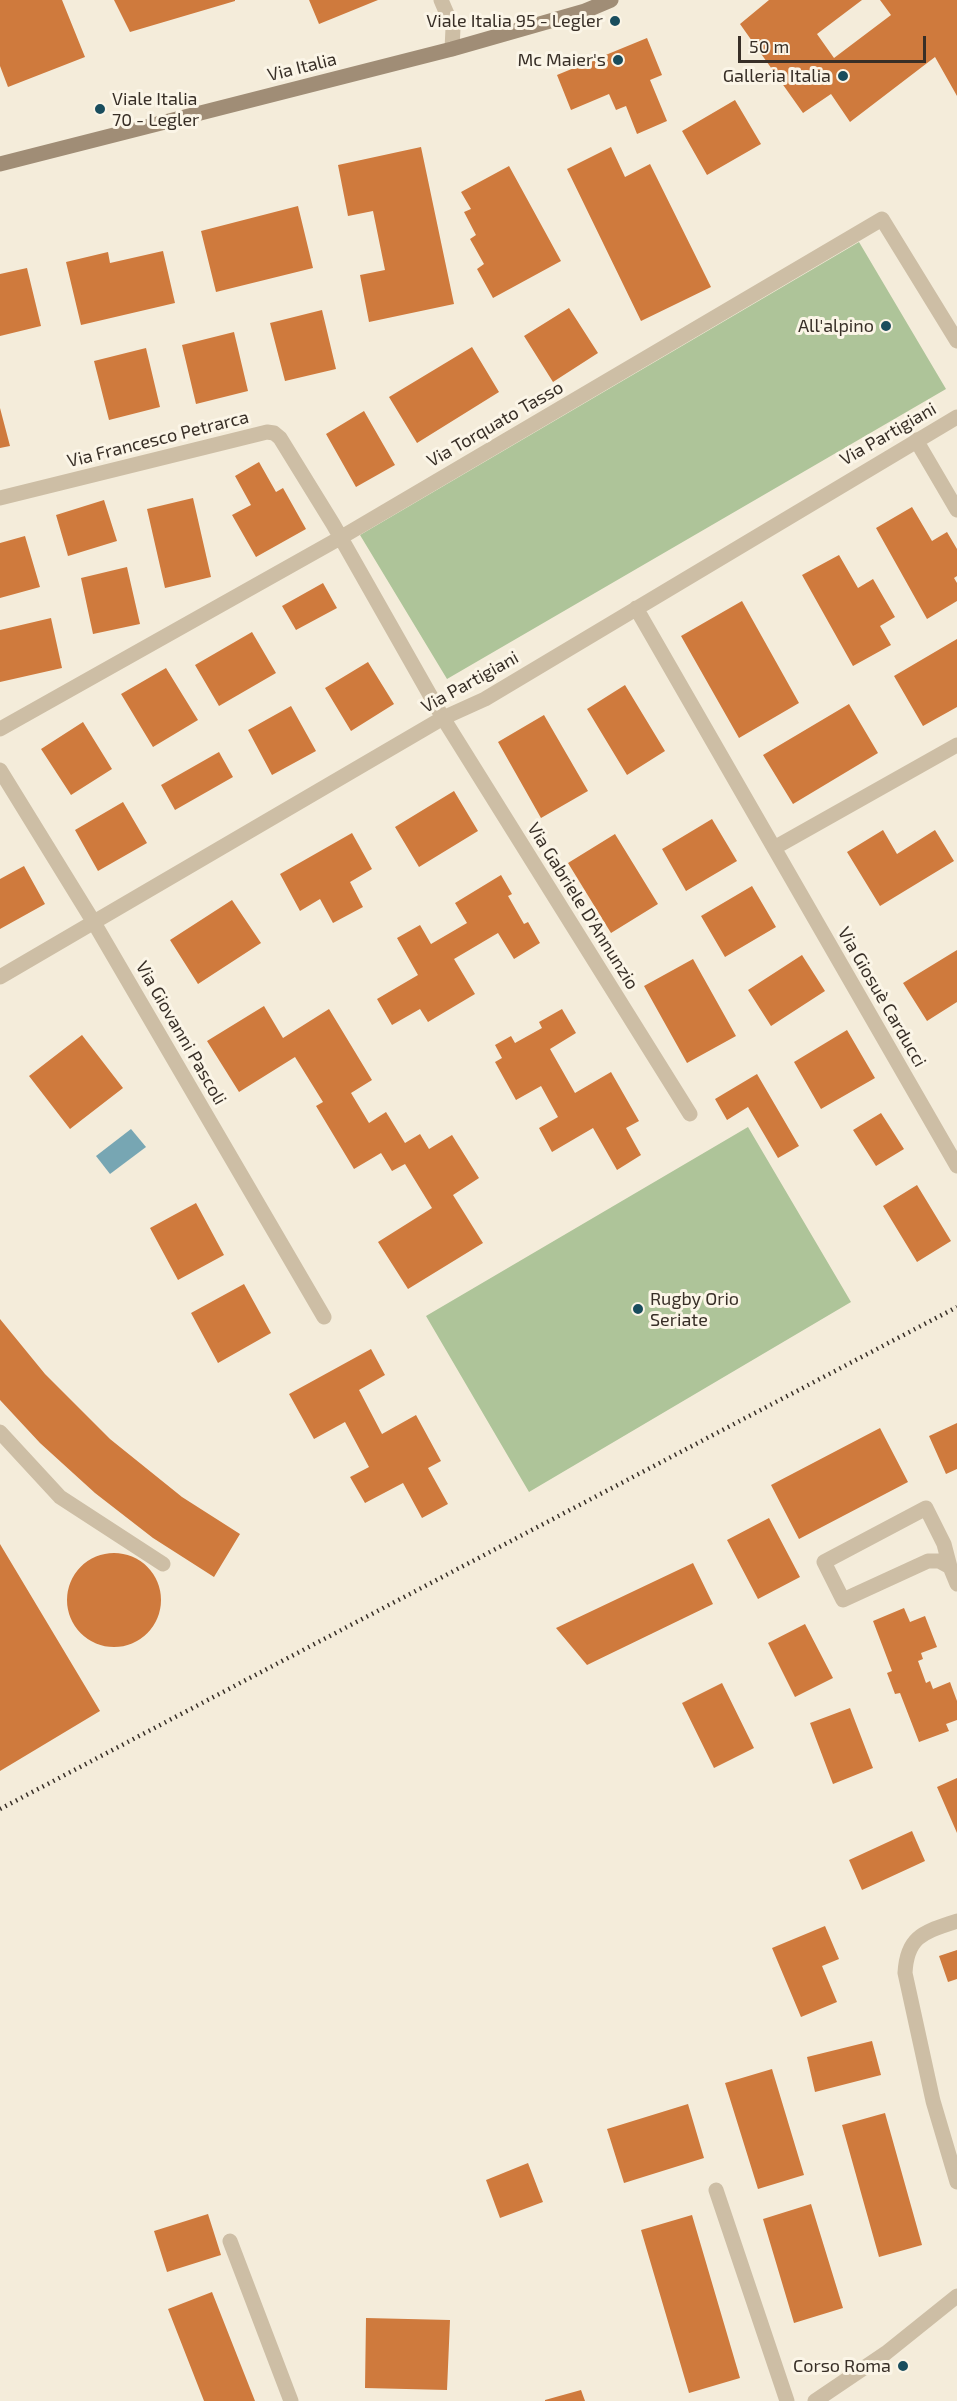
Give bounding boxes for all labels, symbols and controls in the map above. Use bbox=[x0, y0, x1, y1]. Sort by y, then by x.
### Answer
place label: Viale Italia 95 - Legler bbox=[426, 10, 603, 32]
marker: Viale Italia 95 - Legler bbox=[608, 14, 622, 28]
scale bar bbox=[741, 24, 928, 62]
text: 50 m bbox=[749, 35, 789, 57]
street label: Via Italia bbox=[265, 48, 339, 86]
place label: Mc Maier's bbox=[517, 49, 606, 71]
marker: Mc Maier's bbox=[611, 53, 625, 67]
place label: Galleria Italia bbox=[723, 65, 831, 87]
marker: Galleria Italia bbox=[836, 69, 850, 83]
place label: Viale Italia 70 - Legler bbox=[112, 88, 199, 130]
marker: Viale Italia 70 - Legler bbox=[93, 102, 107, 116]
place label: All'alpino bbox=[798, 315, 874, 337]
marker: All'alpino bbox=[879, 319, 893, 333]
street label: Via Torquato Tasso bbox=[423, 376, 567, 472]
street label: Via Partigiani bbox=[836, 398, 940, 470]
street label: Via Francesco Petrarca bbox=[65, 406, 251, 472]
street label: Via Partigiani bbox=[418, 646, 522, 718]
street label: Via Gabriele D'Annunzio bbox=[523, 818, 643, 994]
street label: Via Giosuè Carducci bbox=[833, 923, 931, 1071]
street label: Via Giovanni Pascoli bbox=[131, 957, 231, 1109]
place label: Rugby Orio Seriate bbox=[650, 1288, 739, 1330]
marker: Rugby Orio Seriate bbox=[631, 1302, 645, 1316]
place label: Corso Roma bbox=[793, 2355, 891, 2377]
marker: Corso Roma bbox=[896, 2359, 910, 2373]

